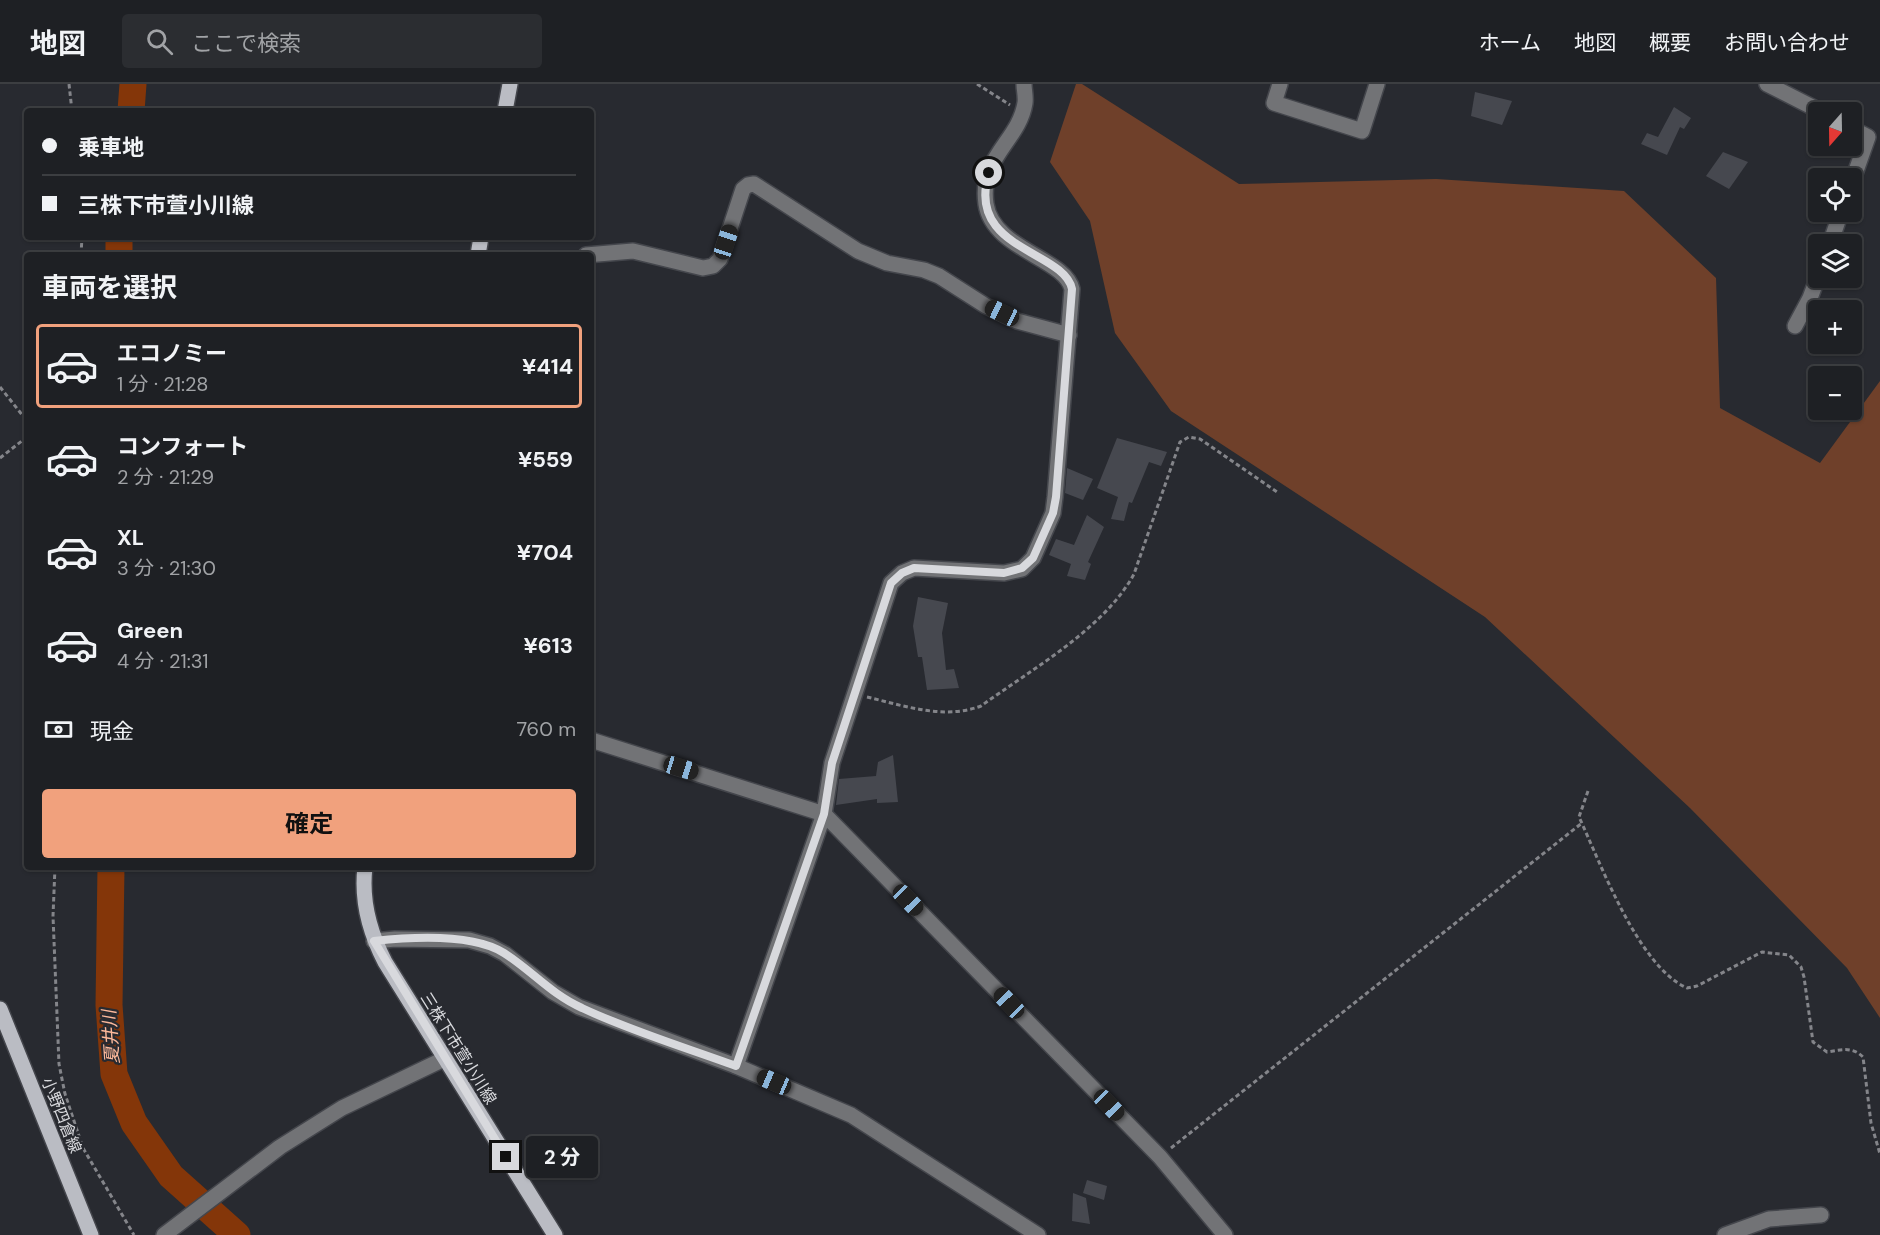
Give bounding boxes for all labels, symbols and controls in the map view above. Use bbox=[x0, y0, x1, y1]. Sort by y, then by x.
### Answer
search box bbox=[122, 14, 542, 68]
text: 地図 bbox=[30, 25, 86, 62]
icon: search bbox=[143, 25, 176, 58]
text: ここで検索 bbox=[191, 29, 301, 58]
text: ホーム bbox=[1479, 29, 1541, 57]
text: 地図 bbox=[1574, 29, 1616, 57]
text: 概要 bbox=[1649, 29, 1691, 57]
text: お問い合わせ bbox=[1724, 29, 1850, 57]
north arrow bbox=[1808, 102, 1862, 156]
map controls bbox=[1808, 102, 1862, 420]
text: 乗車地 bbox=[78, 133, 144, 162]
route start bbox=[975, 159, 1002, 186]
button: locate bbox=[1808, 168, 1862, 222]
text: 三株下市萱小川線 bbox=[78, 191, 254, 220]
car bbox=[712, 222, 740, 262]
button: layers bbox=[1808, 234, 1862, 288]
text: 車両を選択 bbox=[42, 270, 177, 305]
car bbox=[982, 297, 1022, 329]
button: + bbox=[1808, 300, 1862, 354]
icon: car bbox=[45, 339, 99, 393]
text: エコノミー bbox=[117, 339, 227, 368]
text: ¥414 bbox=[522, 352, 573, 381]
button: − bbox=[1808, 366, 1862, 420]
text: 1 分 · 21:28 bbox=[117, 371, 208, 397]
icon: car bbox=[45, 432, 99, 486]
text: コンフォート bbox=[117, 432, 248, 461]
text: ¥559 bbox=[518, 445, 573, 474]
text: 2 分 · 21:29 bbox=[117, 464, 214, 490]
text: XL bbox=[117, 523, 144, 552]
icon: car bbox=[45, 525, 99, 579]
text: ¥704 bbox=[517, 538, 573, 567]
text: 3 分 · 21:30 bbox=[117, 555, 216, 581]
text: Green bbox=[117, 616, 183, 645]
icon: car bbox=[45, 618, 99, 672]
text: ¥613 bbox=[523, 631, 573, 660]
text: 4 分 · 21:31 bbox=[117, 648, 209, 674]
icon: cash bbox=[42, 713, 75, 746]
text: 760 m bbox=[516, 716, 576, 742]
text: 現金 bbox=[90, 717, 134, 746]
car bbox=[661, 754, 701, 782]
button: 確定 bbox=[42, 789, 576, 858]
car bbox=[889, 881, 927, 919]
car bbox=[990, 984, 1028, 1022]
street label: 三株下市萱小川線 bbox=[416, 988, 501, 1108]
water label: 夏井川 bbox=[97, 1007, 125, 1065]
car bbox=[754, 1067, 794, 1097]
street label: 小野四倉線 bbox=[37, 1074, 86, 1156]
car bbox=[1090, 1086, 1128, 1124]
callout: 2 分 bbox=[527, 1136, 599, 1178]
route end bbox=[492, 1143, 519, 1170]
text: 2 分 bbox=[544, 1144, 580, 1170]

